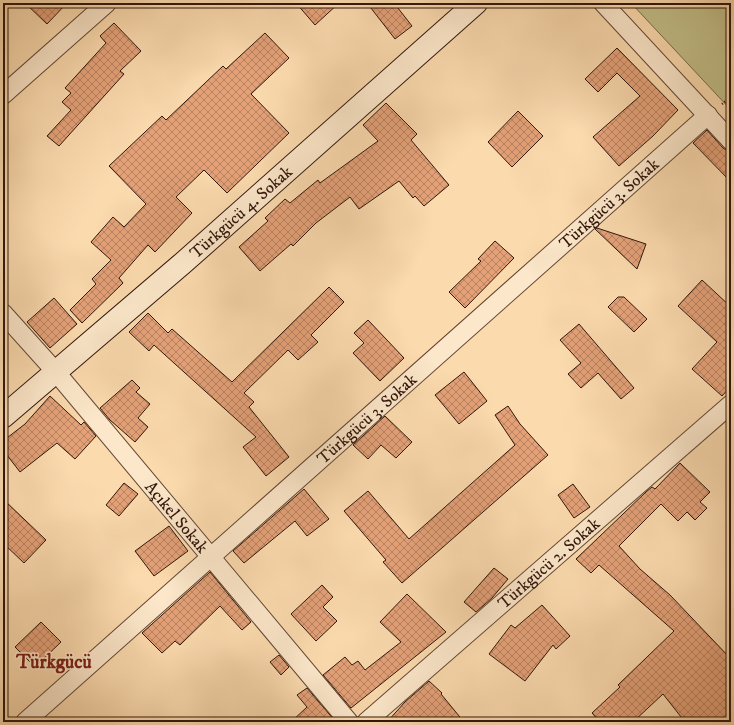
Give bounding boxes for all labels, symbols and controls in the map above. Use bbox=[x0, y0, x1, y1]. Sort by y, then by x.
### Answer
street label: Türkgücü 3. Sokak bbox=[555, 153, 664, 254]
street label: Türkgücü 4. Sokak bbox=[185, 161, 298, 264]
street label: Türkgücü 3. Sokak bbox=[313, 369, 422, 469]
street label: Açıkel Sokak bbox=[140, 477, 213, 559]
street label: Türkgücü 2. Sokak bbox=[493, 513, 605, 614]
district label: Türkgücü bbox=[15, 651, 92, 674]

